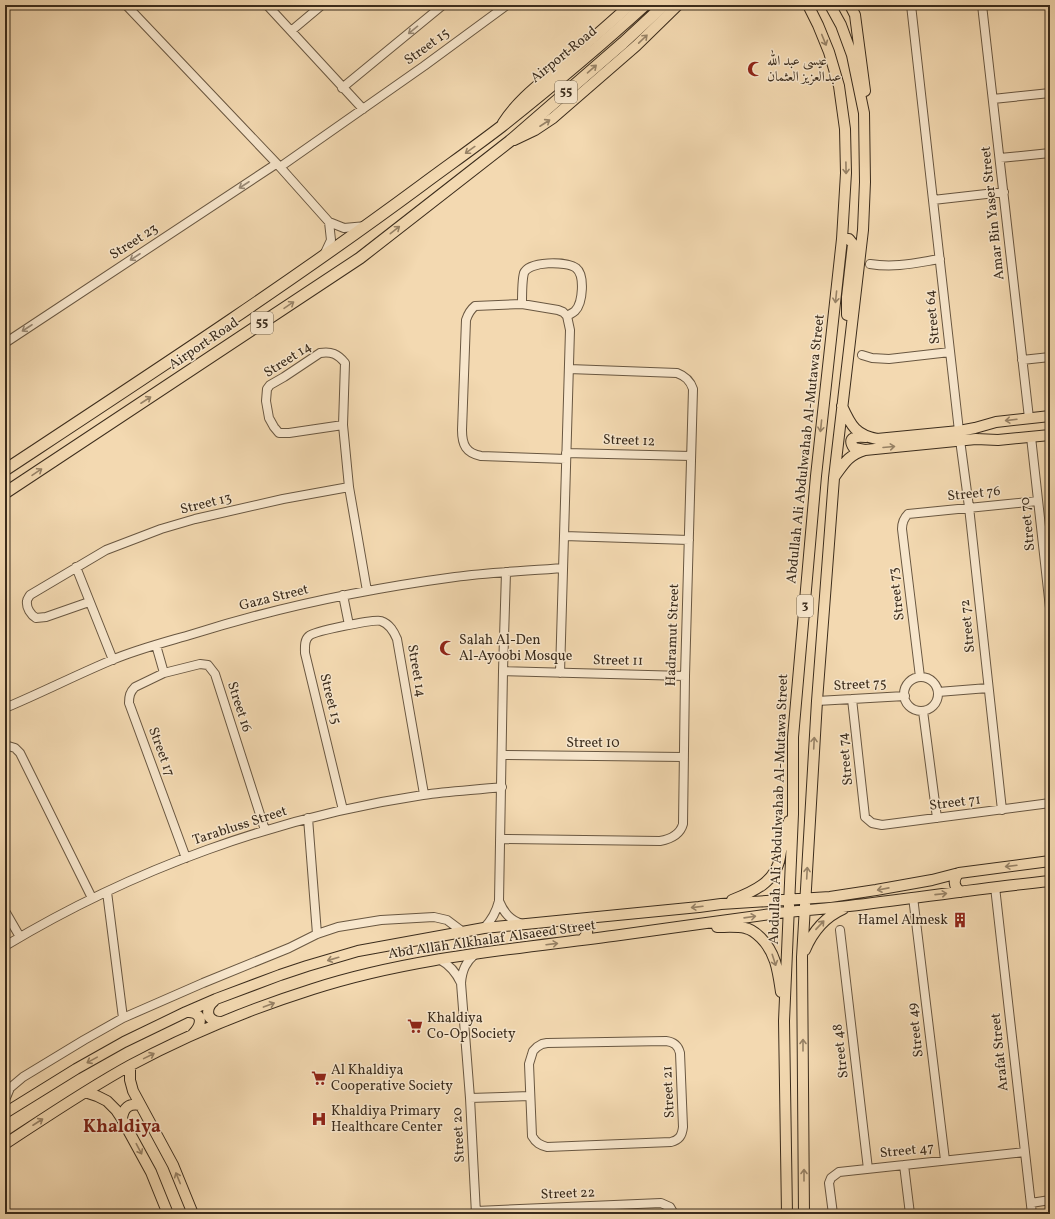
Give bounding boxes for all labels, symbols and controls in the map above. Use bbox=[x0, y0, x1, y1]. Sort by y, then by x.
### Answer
street label: Airport Road bbox=[527, 22, 601, 88]
street label: Street 15 bbox=[401, 24, 453, 70]
one-way arrow bbox=[408, 25, 419, 34]
one-way arrow bbox=[638, 34, 648, 44]
one-way arrow bbox=[821, 34, 829, 46]
place label: عيسى عبد الله عبدالعزيز العثمان bbox=[767, 49, 841, 87]
mosque icon: عيسى عبد الله عبدالعزيز العثمان bbox=[746, 60, 764, 78]
one-way arrow bbox=[587, 65, 597, 74]
road number: 55 bbox=[555, 81, 577, 103]
one-way arrow bbox=[539, 119, 551, 127]
one-way arrow bbox=[464, 145, 475, 154]
street label: Amar Bin Yaser Street bbox=[977, 145, 1009, 281]
one-way arrow bbox=[842, 161, 850, 174]
one-way arrow bbox=[239, 181, 250, 189]
street label: Street 23 bbox=[106, 219, 162, 265]
one-way arrow bbox=[390, 226, 401, 235]
one-way arrow bbox=[130, 253, 141, 261]
street label: Street 64 bbox=[921, 289, 945, 345]
one-way arrow bbox=[832, 290, 839, 303]
one-way arrow bbox=[283, 301, 294, 309]
road number: 55 bbox=[251, 312, 273, 334]
street label: Abdullah Ali Abdulwahab Al-Mutawa Street bbox=[782, 313, 830, 585]
street label: Airport Road bbox=[165, 314, 243, 374]
one-way arrow bbox=[22, 324, 33, 332]
street label: Street 14 bbox=[260, 338, 316, 382]
one-way arrow bbox=[140, 396, 151, 404]
one-way arrow bbox=[1005, 417, 1018, 424]
one-way arrow bbox=[818, 419, 825, 432]
street label: Street 12 bbox=[602, 431, 656, 451]
one-way arrow bbox=[882, 443, 895, 451]
one-way arrow bbox=[32, 468, 43, 476]
street label: Street 76 bbox=[946, 482, 1002, 506]
street label: Street 13 bbox=[178, 488, 234, 520]
street label: Street 70 bbox=[1016, 496, 1040, 552]
street label: Street 73 bbox=[884, 567, 910, 621]
street label: Gaza Street bbox=[237, 580, 311, 616]
street label: Hadramut Street bbox=[662, 583, 684, 687]
road number: 3 bbox=[797, 595, 813, 617]
street label: Street 72 bbox=[956, 598, 980, 654]
place label: Salah Al-Den Al-Ayoobi Mosque bbox=[459, 631, 573, 666]
mosque icon: Salah Al-Den Al-Ayoobi Mosque bbox=[438, 639, 456, 657]
street label: Street 14 bbox=[402, 643, 430, 699]
street label: Street 11 bbox=[593, 651, 643, 671]
street label: Street 15 bbox=[315, 672, 345, 726]
street label: Abdullah Ali Abdulwahab Al-Mutawa Street bbox=[765, 673, 793, 945]
street label: Street 75 bbox=[833, 674, 887, 696]
street label: Street 16 bbox=[222, 679, 256, 735]
street label: Street 17 bbox=[143, 724, 179, 780]
street label: Street 74 bbox=[834, 732, 858, 786]
street label: Street 10 bbox=[566, 734, 620, 753]
one-way arrow bbox=[811, 737, 818, 750]
street label: Street 71 bbox=[928, 790, 982, 816]
street label: Tarabluss Street bbox=[190, 802, 290, 850]
one-way arrow bbox=[1005, 862, 1018, 870]
one-way arrow bbox=[804, 867, 811, 880]
one-way arrow bbox=[877, 885, 890, 893]
one-way arrow bbox=[934, 890, 947, 898]
one-way arrow bbox=[691, 904, 704, 911]
place label: Hamel Almesk bbox=[858, 911, 948, 930]
building icon: Hamel Almesk bbox=[951, 911, 969, 929]
one-way arrow bbox=[743, 913, 756, 921]
street label: Abd Allah Alkhalaf Alsaeed Street bbox=[387, 916, 597, 964]
one-way arrow bbox=[815, 920, 825, 930]
one-way arrow bbox=[545, 940, 558, 948]
one-way arrow bbox=[771, 954, 779, 966]
one-way arrow bbox=[326, 956, 339, 963]
one-way arrow bbox=[262, 1000, 274, 1008]
street label: Street 49 bbox=[903, 1002, 929, 1058]
place label: Khaldiya Co-Op Society bbox=[427, 1009, 516, 1044]
street label: Arafat Street bbox=[986, 1012, 1014, 1092]
supermarket icon: Khaldiya Co-Op Society bbox=[406, 1017, 424, 1035]
street label: Street 48 bbox=[828, 1023, 854, 1079]
one-way arrow bbox=[799, 1039, 807, 1052]
one-way arrow bbox=[143, 1052, 155, 1059]
one-way arrow bbox=[86, 1056, 98, 1064]
place label: Al Khaldiya Cooperative Society bbox=[331, 1061, 453, 1096]
street label: Street 21 bbox=[658, 1065, 680, 1119]
supermarket icon: Al Khaldiya Cooperative Society bbox=[310, 1069, 328, 1087]
place label: Khaldiya Primary Healthcare Center bbox=[331, 1102, 443, 1137]
street label: Street 20 bbox=[448, 1107, 470, 1163]
hospital icon: Khaldiya Primary Healthcare Center bbox=[310, 1110, 328, 1128]
district label: Khaldiya bbox=[83, 1115, 161, 1140]
one-way arrow bbox=[32, 1118, 44, 1126]
street label: Street 47 bbox=[879, 1139, 935, 1163]
one-way arrow bbox=[135, 1143, 143, 1155]
one-way arrow bbox=[800, 1169, 808, 1182]
one-way arrow bbox=[174, 1172, 182, 1184]
street label: Street 22 bbox=[540, 1184, 596, 1204]

